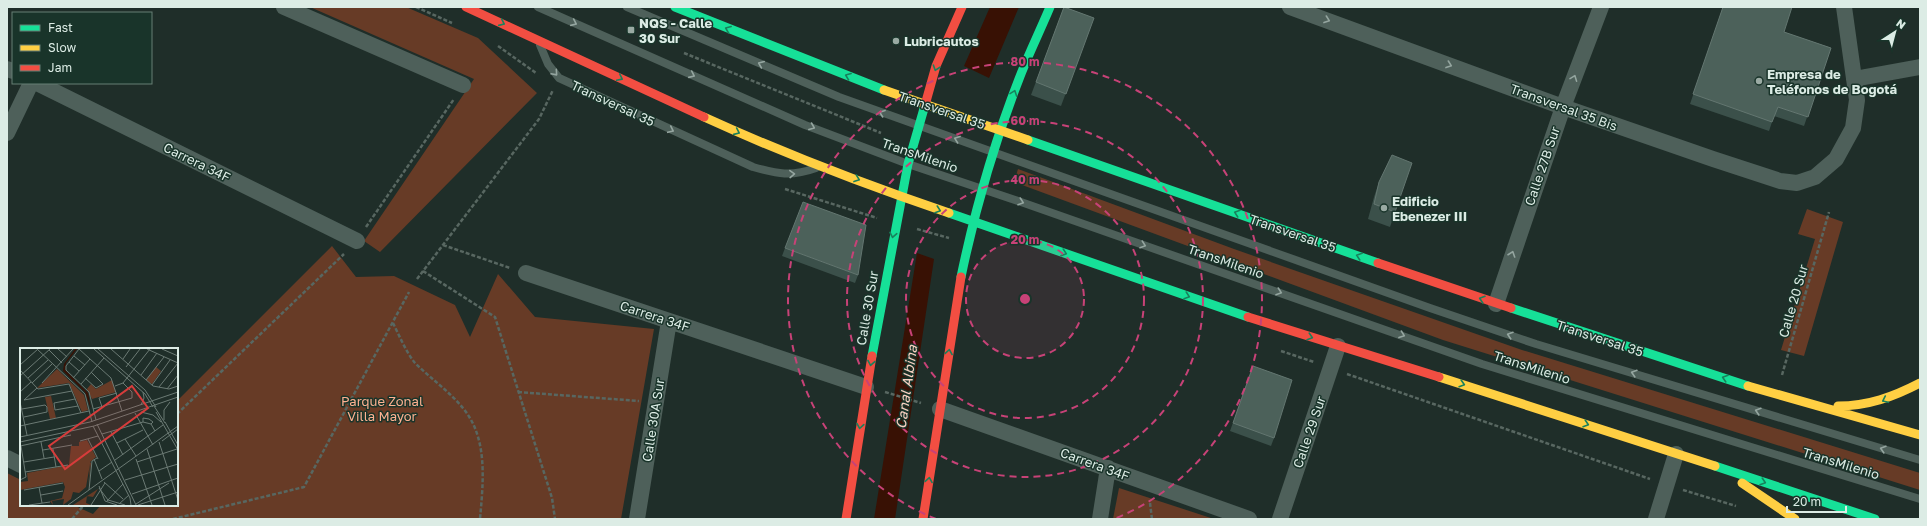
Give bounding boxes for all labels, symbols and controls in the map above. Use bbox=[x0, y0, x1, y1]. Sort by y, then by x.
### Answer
legend bbox=[12, 12, 152, 84]
north arrow bbox=[1875, 12, 1915, 52]
place label: NQS - Calle 30 Sur bbox=[639, 15, 712, 46]
one-way arrow bbox=[1323, 16, 1330, 24]
text: N bbox=[1894, 16, 1908, 31]
one-way arrow bbox=[497, 18, 505, 26]
one-way arrow bbox=[569, 18, 577, 26]
text: Fast bbox=[48, 20, 73, 35]
marker: NQS - Calle 30 Sur bbox=[626, 25, 636, 35]
one-way arrow bbox=[724, 25, 731, 33]
place label: Lubricautos bbox=[904, 33, 979, 49]
marker: Lubricautos bbox=[891, 36, 901, 46]
text: Slow bbox=[48, 40, 76, 55]
text: 80 m bbox=[1011, 54, 1039, 69]
text: Jam bbox=[48, 60, 72, 75]
one-way arrow bbox=[1445, 60, 1452, 69]
one-way arrow bbox=[758, 61, 765, 69]
one-way arrow bbox=[932, 65, 940, 72]
place label: Empresa de Teléfonos de Bogotá bbox=[1767, 66, 1897, 97]
one-way arrow bbox=[551, 68, 558, 76]
one-way arrow bbox=[689, 71, 696, 79]
one-way arrow bbox=[615, 73, 623, 80]
one-way arrow bbox=[845, 73, 852, 81]
one-way arrow bbox=[1569, 75, 1577, 82]
marker: Empresa de Teléfonos de Bogotá bbox=[1754, 76, 1764, 86]
street label: Transversal 35 bbox=[569, 77, 657, 129]
street label: Transversal 35 Bis bbox=[1508, 80, 1620, 134]
street label: Transversal 35 bbox=[897, 88, 987, 132]
one-way arrow bbox=[1009, 89, 1017, 96]
one-way arrow bbox=[878, 109, 885, 117]
text: 60 m bbox=[1011, 113, 1039, 128]
one-way arrow bbox=[807, 122, 815, 130]
street label: Calle 27B Sur bbox=[1521, 124, 1563, 208]
one-way arrow bbox=[667, 125, 675, 133]
one-way arrow bbox=[734, 128, 741, 136]
street label: TransMilenio bbox=[880, 134, 960, 176]
one-way arrow bbox=[954, 136, 961, 144]
street label: Carrera 34F bbox=[161, 139, 233, 185]
one-way arrow bbox=[789, 170, 795, 178]
text: 40 m bbox=[1011, 172, 1039, 187]
one-way arrow bbox=[854, 175, 861, 183]
place label: Edificio Ebenezer III bbox=[1392, 193, 1467, 224]
one-way arrow bbox=[1017, 197, 1024, 205]
marker: Edificio Ebenezer III bbox=[1379, 203, 1389, 213]
one-way arrow bbox=[934, 205, 941, 213]
one-way arrow bbox=[1233, 209, 1240, 218]
street label: Transversal 35 bbox=[1248, 211, 1338, 255]
one-way arrow bbox=[890, 232, 898, 238]
text: 20 m bbox=[1011, 232, 1039, 247]
one-way arrow bbox=[1140, 240, 1147, 248]
street label: TransMilenio bbox=[1186, 240, 1266, 282]
one-way arrow bbox=[1060, 249, 1067, 257]
one-way arrow bbox=[1508, 250, 1516, 257]
one-way arrow bbox=[1356, 253, 1363, 261]
street label: Calle 20 Sur bbox=[1775, 263, 1811, 339]
street label: Calle 30 Sur bbox=[853, 270, 881, 346]
one-way arrow bbox=[1276, 287, 1283, 296]
one-way arrow bbox=[1183, 291, 1190, 300]
centre of rings bbox=[1018, 292, 1032, 306]
one-way arrow bbox=[1479, 296, 1486, 304]
street label: Carrera 34F bbox=[618, 297, 692, 335]
street label: Transversal 35 bbox=[1554, 316, 1646, 360]
one-way arrow bbox=[1398, 331, 1405, 339]
one-way arrow bbox=[1506, 331, 1513, 340]
one-way arrow bbox=[1306, 332, 1313, 341]
water label: Canal Albina bbox=[892, 343, 920, 430]
street label: TransMilenio bbox=[1492, 347, 1572, 387]
inset map bbox=[20, 348, 178, 506]
one-way arrow bbox=[944, 349, 953, 355]
one-way arrow bbox=[867, 360, 875, 366]
one-way arrow bbox=[1631, 369, 1638, 378]
one-way arrow bbox=[1722, 375, 1729, 383]
street label: Calle 30A Sur bbox=[639, 377, 667, 463]
one-way arrow bbox=[1458, 380, 1465, 388]
park label: Parque Zonal Villa Mayor bbox=[341, 393, 423, 424]
street label: Calle 29 Sur bbox=[1289, 394, 1329, 470]
one-way arrow bbox=[1882, 395, 1889, 403]
one-way arrow bbox=[1755, 407, 1762, 416]
one-way arrow bbox=[1582, 419, 1589, 428]
one-way arrow bbox=[856, 422, 865, 429]
street label: Carrera 34F bbox=[1058, 444, 1132, 484]
street label: TransMilenio bbox=[1801, 444, 1882, 482]
one-way arrow bbox=[1879, 445, 1886, 454]
one-way arrow bbox=[924, 477, 933, 484]
one-way arrow bbox=[1759, 477, 1766, 486]
scale bar bbox=[1787, 488, 1846, 514]
text: 20 m bbox=[1793, 494, 1821, 509]

